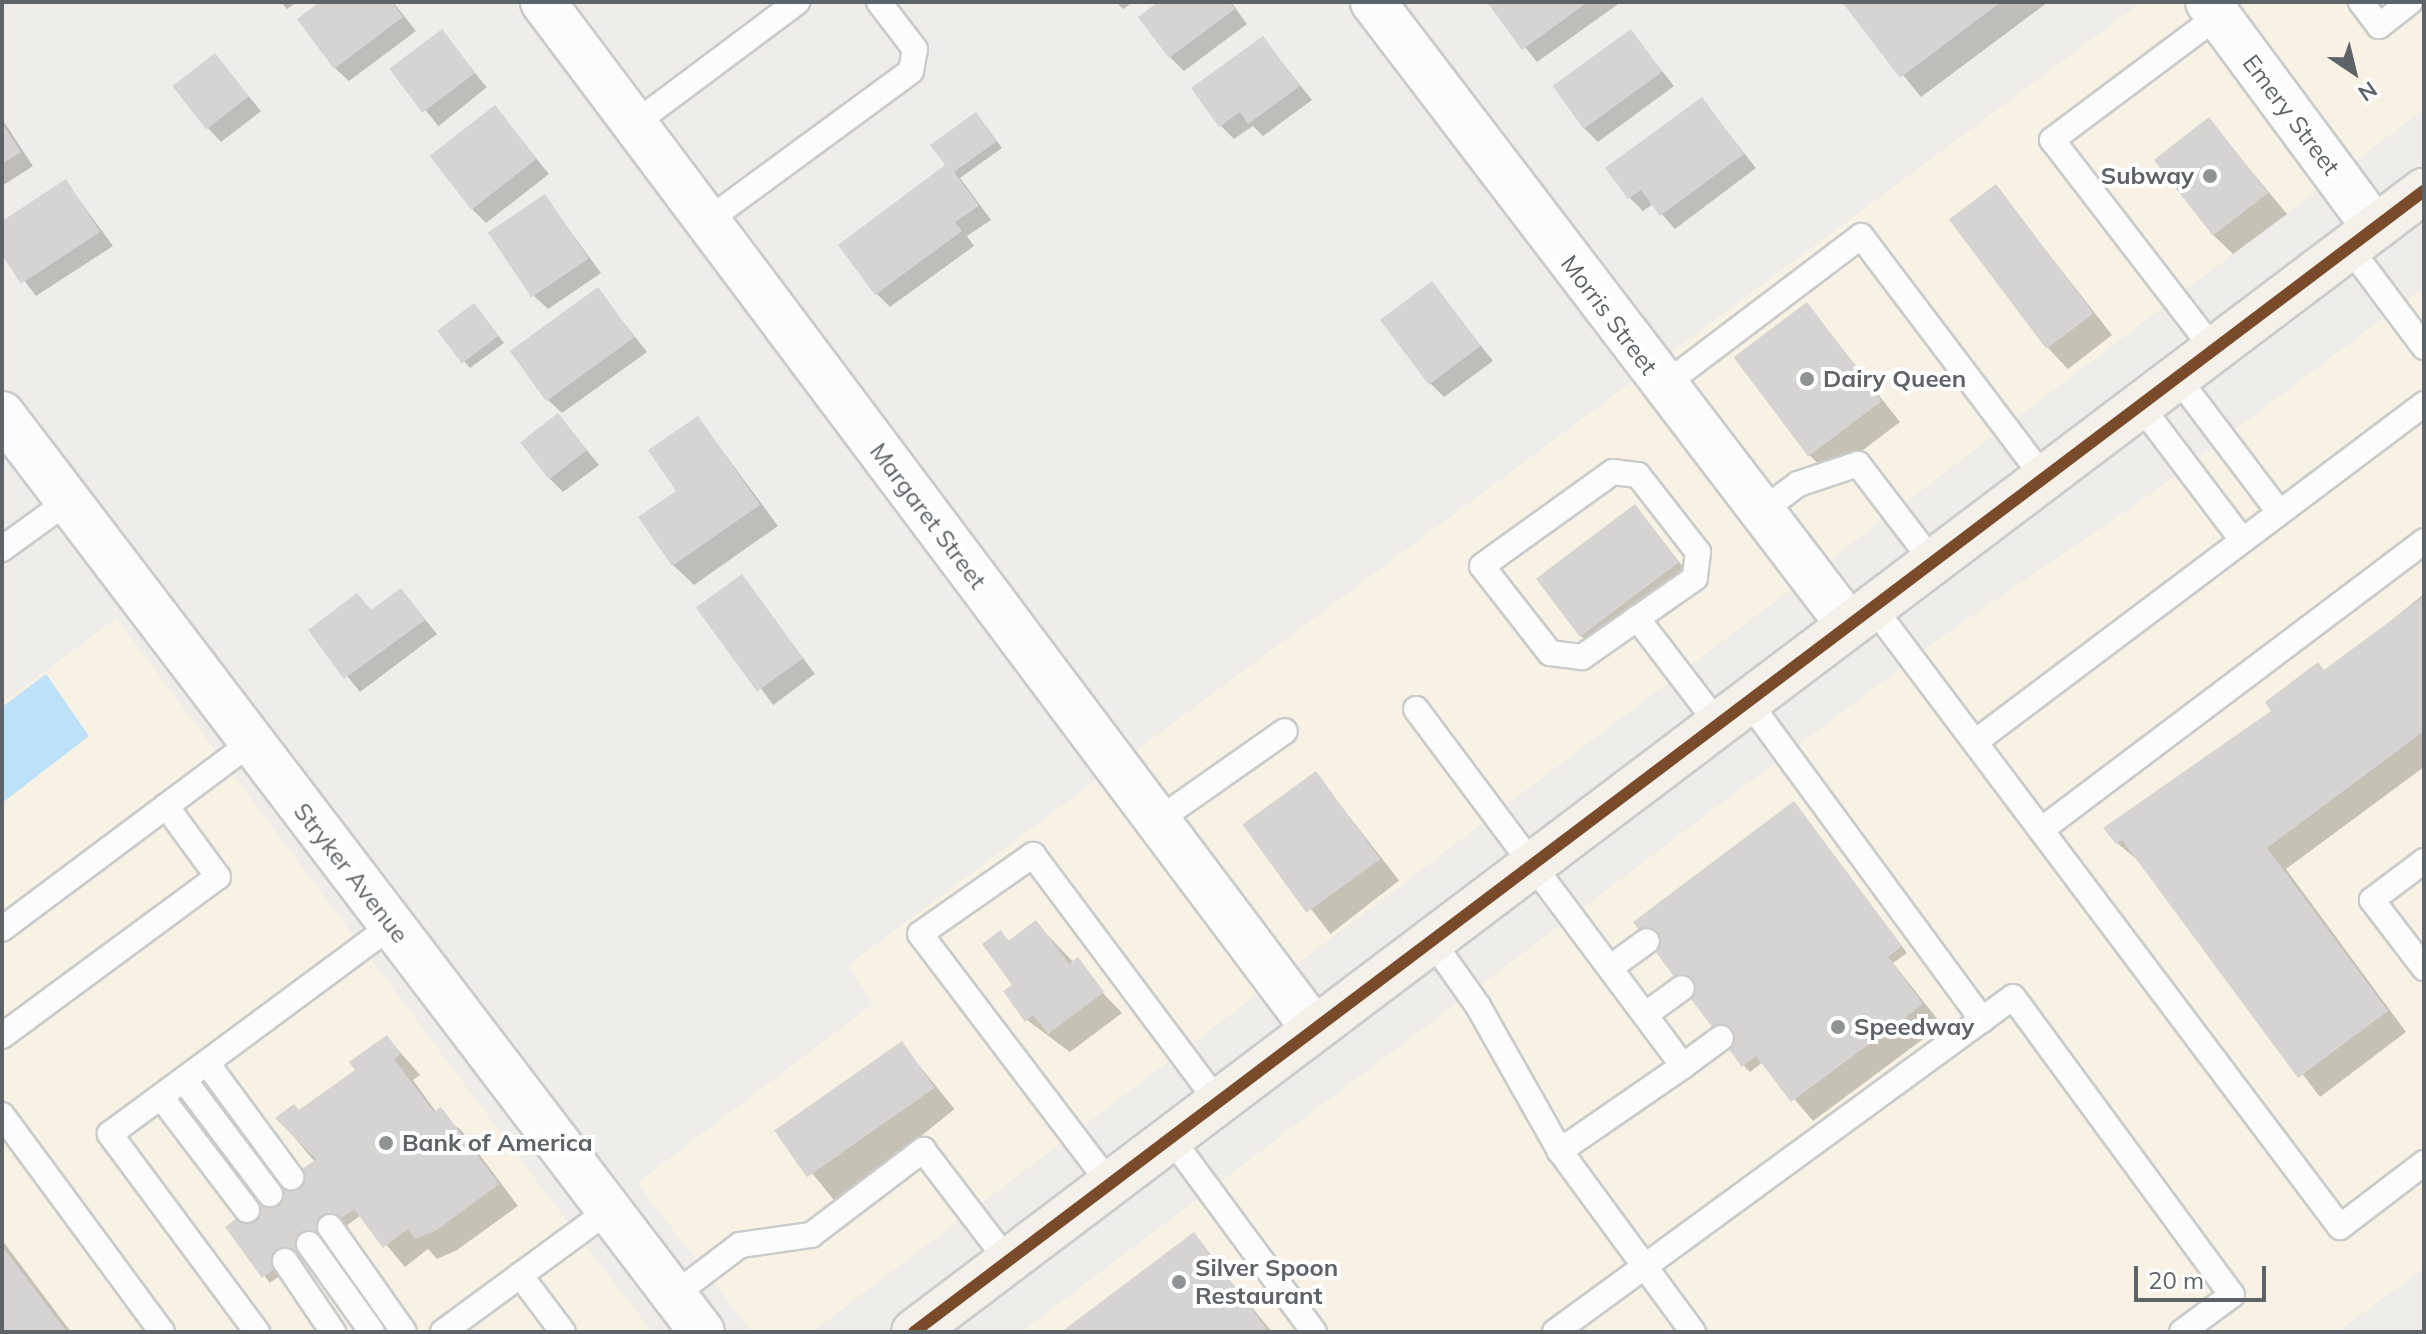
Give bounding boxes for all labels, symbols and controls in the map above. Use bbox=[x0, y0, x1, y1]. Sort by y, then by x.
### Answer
north arrow bbox=[2314, 32, 2394, 112]
street label: Emery Street bbox=[2236, 49, 2346, 181]
text: N bbox=[2353, 75, 2383, 108]
place label: Subway bbox=[2101, 162, 2194, 190]
marker: Subway bbox=[2201, 167, 2219, 185]
street label: Morris Street bbox=[1555, 250, 1663, 380]
place label: Dairy Queen bbox=[1823, 365, 1966, 393]
marker: Dairy Queen bbox=[1798, 370, 1816, 388]
street label: Margaret Street bbox=[864, 437, 992, 595]
street label: Stryker Avenue bbox=[288, 797, 414, 949]
place label: Speedway bbox=[1854, 1013, 1974, 1041]
marker: Speedway bbox=[1829, 1018, 1847, 1036]
place label: Bank of America bbox=[402, 1129, 593, 1157]
marker: Bank of America bbox=[377, 1134, 395, 1152]
scale bar bbox=[2138, 1250, 2270, 1300]
place label: Silver Spoon Restaurant bbox=[1195, 1254, 1338, 1310]
text: 20 m bbox=[2148, 1265, 2204, 1295]
marker: Silver Spoon Restaurant bbox=[1170, 1273, 1188, 1291]

